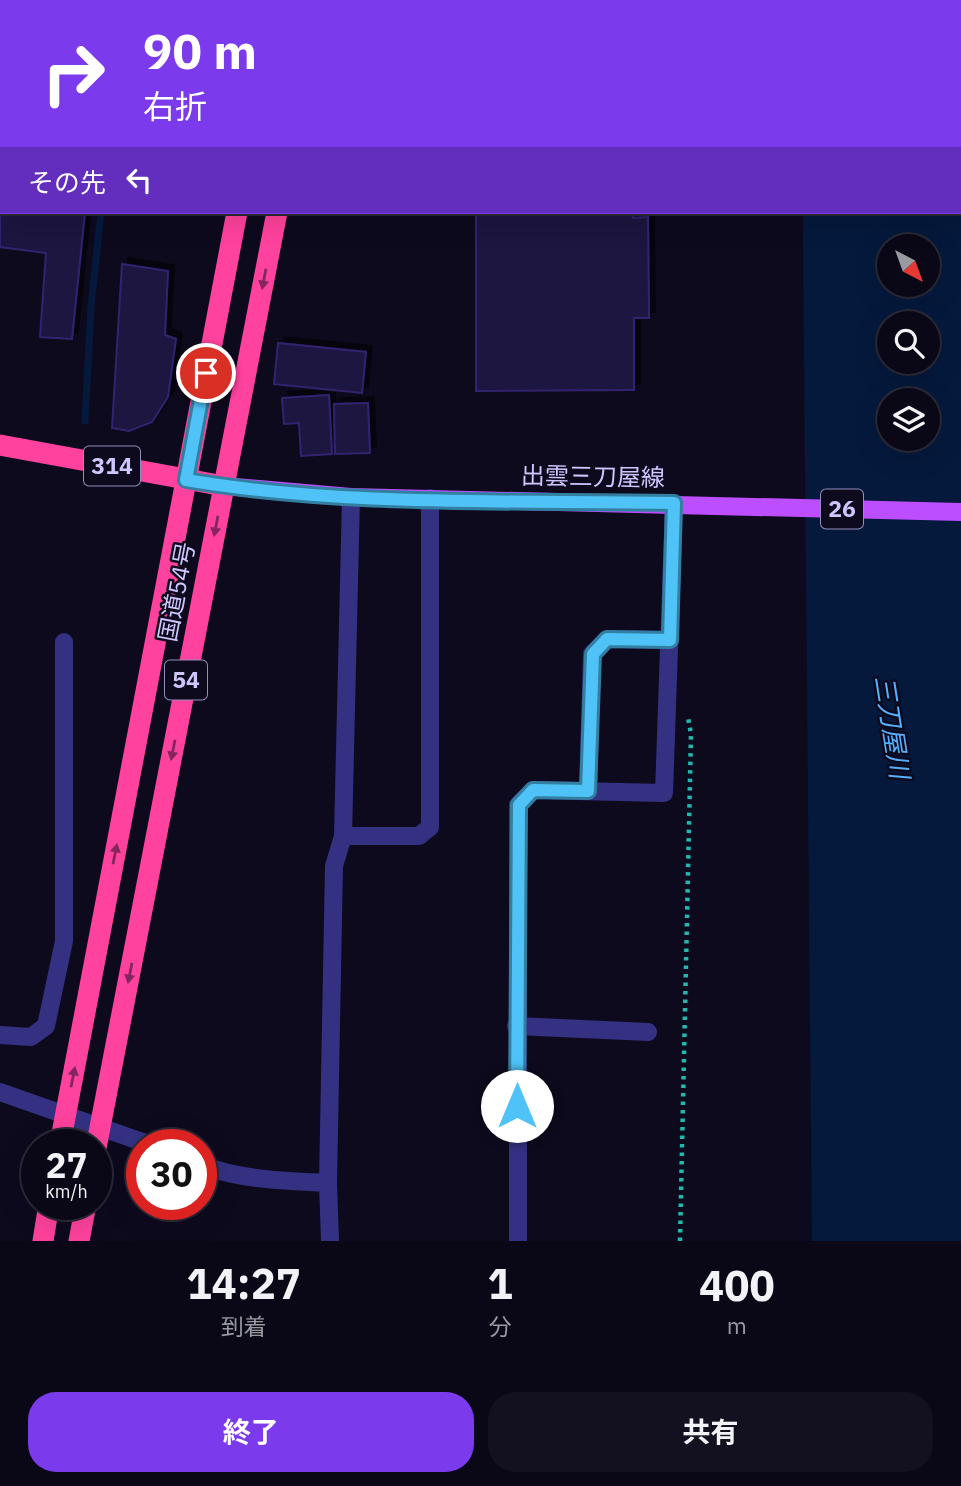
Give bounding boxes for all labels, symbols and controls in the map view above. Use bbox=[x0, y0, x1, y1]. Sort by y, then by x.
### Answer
text: 90 m bbox=[143, 19, 257, 82]
icon: right bbox=[28, 28, 119, 119]
text: 右折 bbox=[143, 85, 207, 127]
icon: left bbox=[120, 161, 158, 199]
text: その先 bbox=[28, 165, 106, 199]
north arrow bbox=[877, 234, 940, 298]
map controls bbox=[877, 234, 940, 451]
one-way arrow bbox=[258, 268, 269, 290]
button: search bbox=[877, 311, 940, 374]
pin bbox=[176, 343, 236, 403]
icon: arrive bbox=[187, 354, 225, 392]
button: layers bbox=[877, 388, 940, 451]
road number: 314 bbox=[84, 446, 140, 486]
street label: 出雲三刀屋線 bbox=[521, 459, 665, 493]
road number: 26 bbox=[821, 489, 863, 528]
one-way arrow bbox=[210, 515, 221, 537]
street label: 国道54号 bbox=[151, 539, 201, 644]
road number: 54 bbox=[165, 660, 207, 700]
water label: 三刀屋川 bbox=[868, 673, 918, 784]
one-way arrow bbox=[167, 739, 178, 761]
one-way arrow bbox=[110, 843, 121, 865]
one-way arrow bbox=[124, 962, 135, 984]
one-way arrow bbox=[67, 1066, 78, 1088]
position arrow bbox=[480, 1069, 554, 1143]
speed limit sign: 30 bbox=[126, 1129, 217, 1220]
text: 27 bbox=[45, 1142, 88, 1188]
text: km/h bbox=[45, 1180, 88, 1203]
text: 14:27 bbox=[186, 1256, 301, 1311]
text: 1 bbox=[487, 1256, 513, 1311]
text: 400 bbox=[699, 1258, 775, 1313]
text: m bbox=[727, 1310, 747, 1340]
text: 到着 bbox=[221, 1311, 267, 1341]
text: 分 bbox=[489, 1311, 512, 1341]
button: 終了 bbox=[28, 1392, 474, 1472]
button: 共有 bbox=[488, 1392, 933, 1472]

